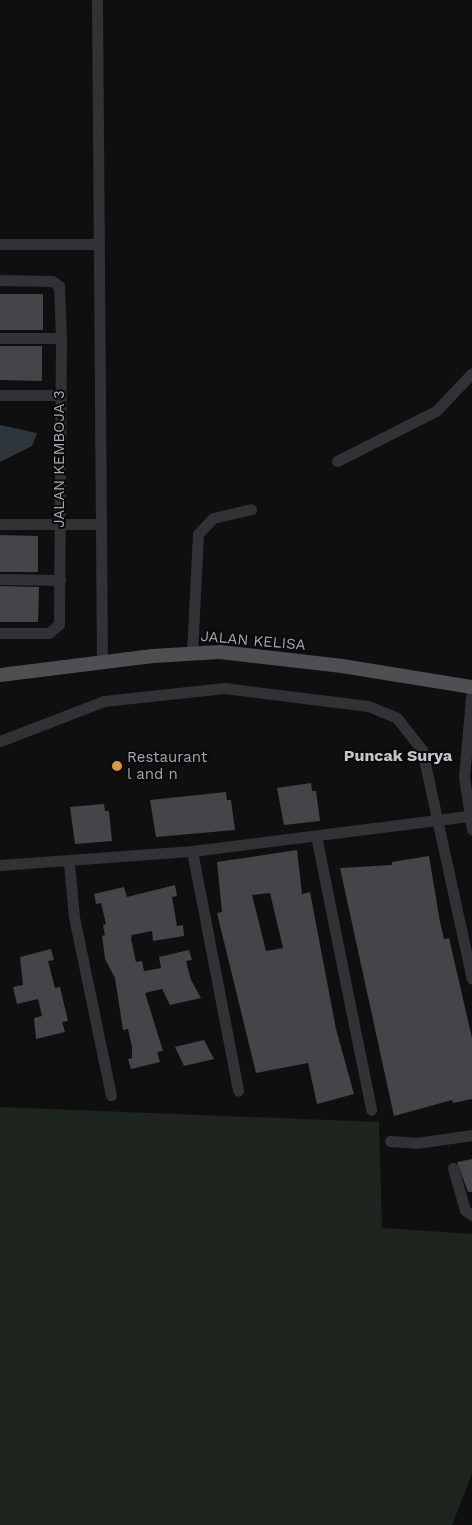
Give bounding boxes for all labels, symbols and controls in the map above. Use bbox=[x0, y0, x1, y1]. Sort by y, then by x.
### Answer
street label: JALAN KEMBOJA 3 bbox=[51, 390, 69, 528]
street label: JALAN KELISA bbox=[200, 627, 306, 655]
district label: Puncak Surya bbox=[344, 746, 452, 766]
place label: Restaurant l and n bbox=[127, 748, 207, 783]
marker: Restaurant l and n bbox=[111, 760, 123, 772]

